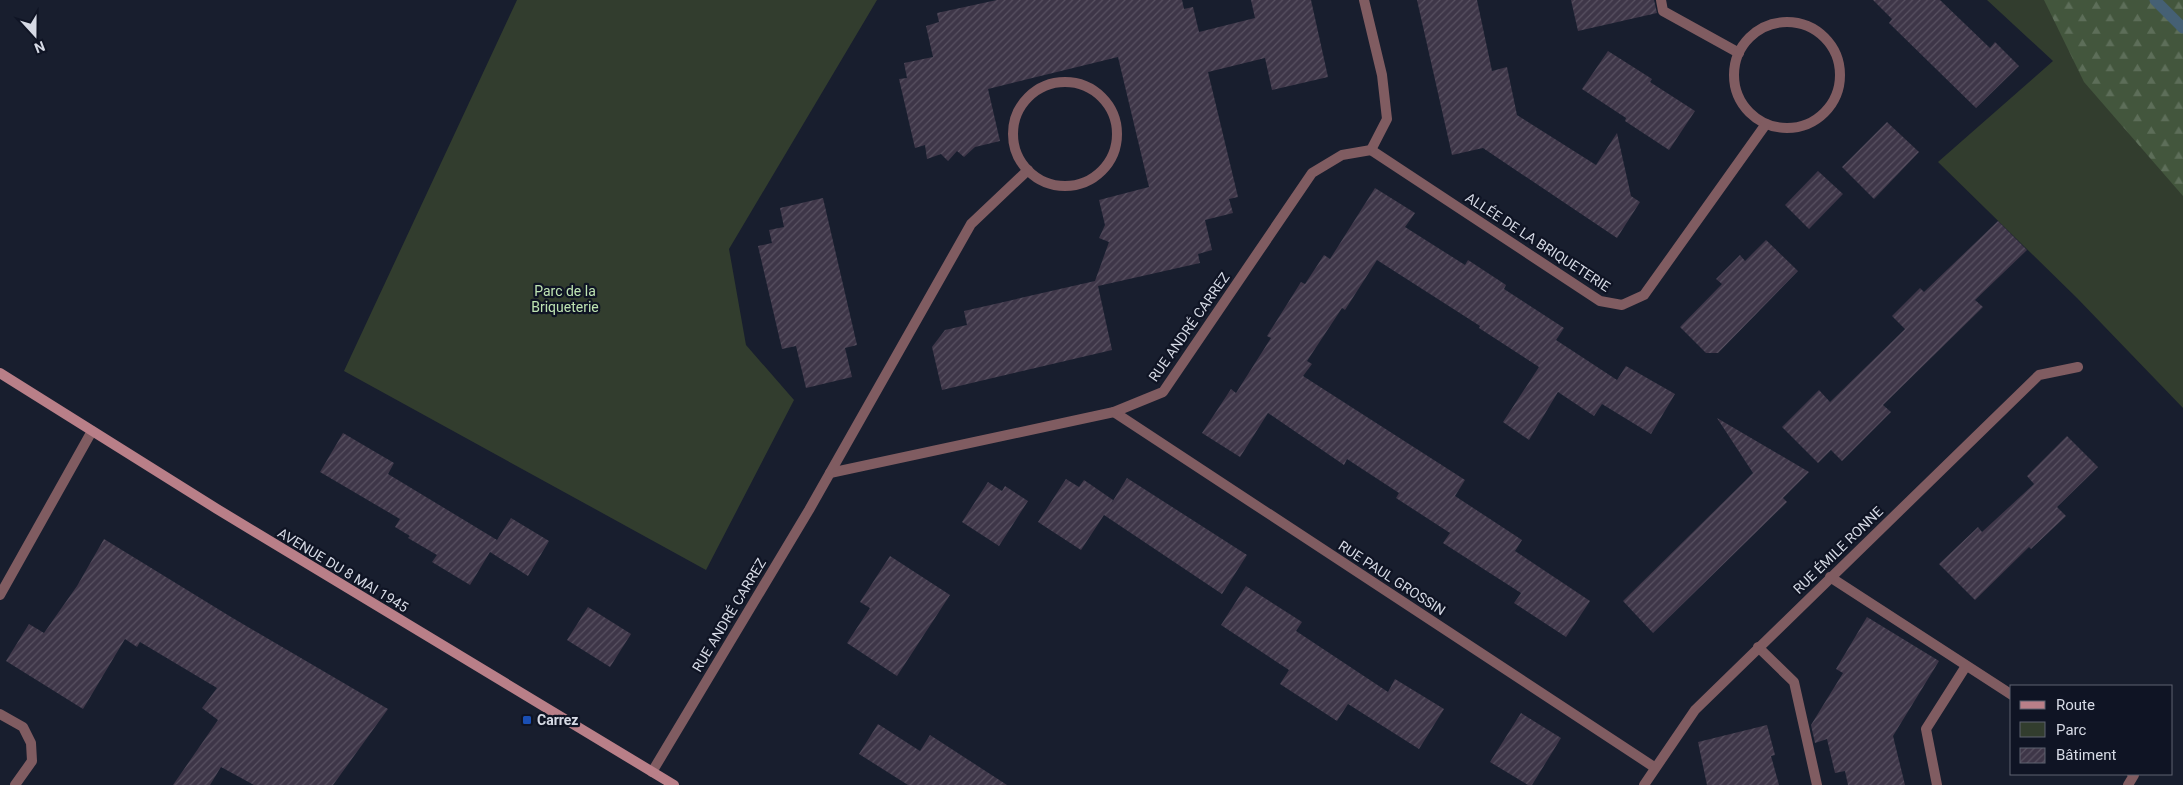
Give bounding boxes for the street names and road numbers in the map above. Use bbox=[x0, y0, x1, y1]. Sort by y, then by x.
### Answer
street label: ALLÉE DE LA BRIQUETERIE bbox=[1463, 188, 1614, 295]
street label: RUE ANDRÉ CARREZ bbox=[1145, 269, 1233, 385]
street label: RUE ÉMILE RONNE bbox=[1789, 502, 1886, 597]
street label: AVENUE DU 8 MAI 1945 bbox=[275, 525, 411, 615]
street label: RUE PAUL GROSSIN bbox=[1335, 537, 1449, 619]
street label: RUE ANDRÉ CARREZ bbox=[688, 555, 769, 675]

